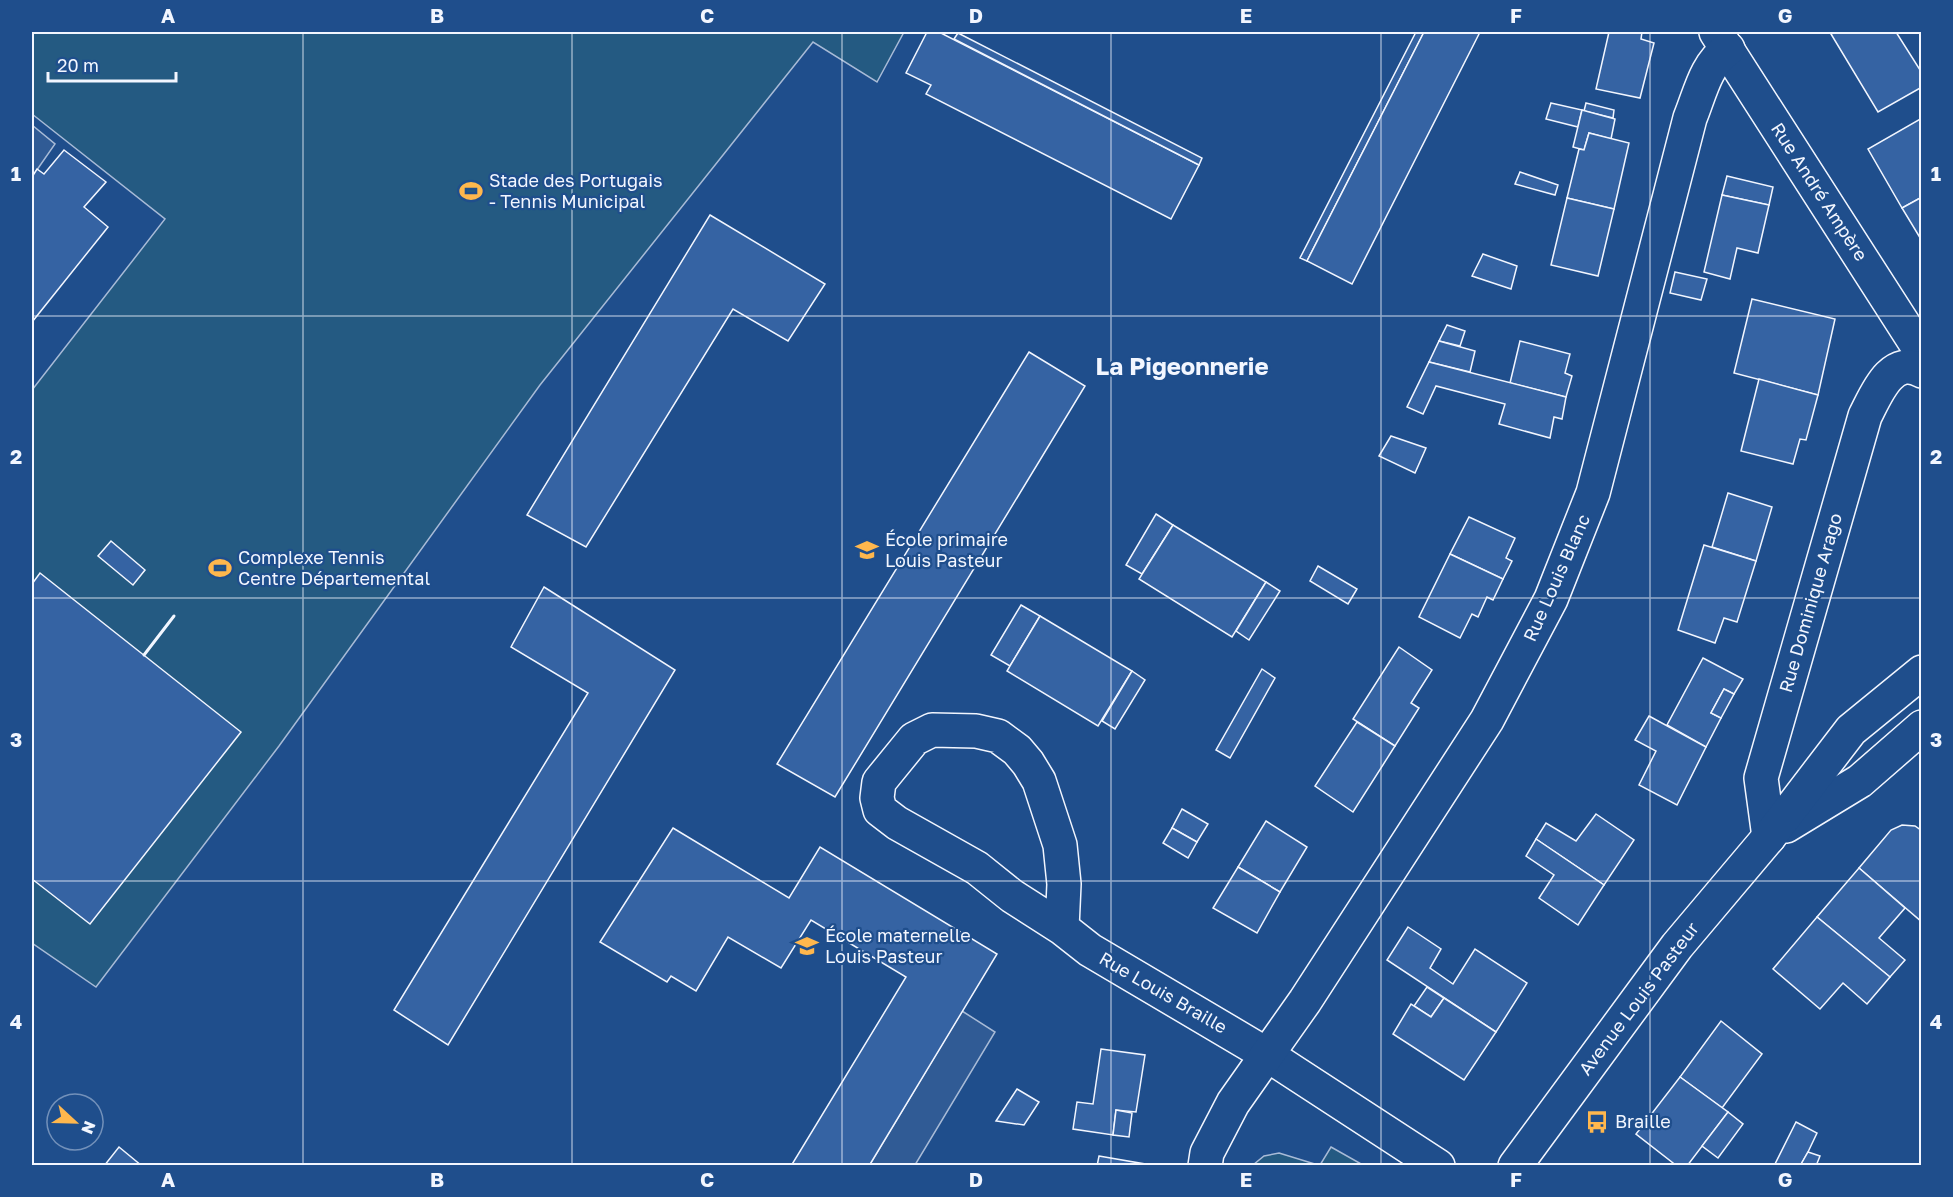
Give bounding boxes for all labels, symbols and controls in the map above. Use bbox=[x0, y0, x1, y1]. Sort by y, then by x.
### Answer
text: A bbox=[161, 3, 175, 27]
text: B bbox=[430, 3, 444, 27]
text: C bbox=[700, 3, 714, 27]
text: D bbox=[969, 3, 983, 27]
text: E bbox=[1240, 3, 1252, 27]
text: F bbox=[1510, 3, 1522, 27]
text: G bbox=[1778, 3, 1792, 27]
scale bar bbox=[48, 45, 176, 83]
text: 20 m bbox=[57, 54, 99, 76]
street label: Rue André Ampère bbox=[1767, 118, 1873, 265]
text: 1 bbox=[11, 161, 21, 185]
text: 1 bbox=[1931, 161, 1941, 185]
place label: Stade des Portugais - Tennis Municipal bbox=[489, 169, 663, 212]
sports icon: Stade des Portugais - Tennis Municipal bbox=[458, 178, 484, 204]
district label: La Pigeonnerie bbox=[1095, 351, 1269, 380]
text: 2 bbox=[10, 444, 22, 468]
text: 2 bbox=[1930, 444, 1942, 468]
street label: Rue Louis Blanc bbox=[1518, 510, 1594, 645]
street label: Rue Dominique Arago bbox=[1774, 510, 1846, 695]
place label: École primaire Louis Pasteur bbox=[885, 528, 1008, 571]
school or university icon: École primaire Louis Pasteur bbox=[854, 537, 880, 563]
place label: Complexe Tennis Centre Départemental bbox=[238, 546, 430, 589]
sports icon: Complexe Tennis Centre Départemental bbox=[207, 555, 233, 581]
text: 3 bbox=[10, 727, 22, 751]
text: 3 bbox=[1930, 727, 1942, 751]
street label: Avenue Louis Pasteur bbox=[1574, 918, 1703, 1079]
place label: École maternelle Louis Pasteur bbox=[825, 924, 971, 967]
school or university icon: École maternelle Louis Pasteur bbox=[794, 933, 820, 959]
street label: Rue Louis Braille bbox=[1096, 947, 1231, 1038]
text: 4 bbox=[10, 1009, 22, 1033]
text: 4 bbox=[1930, 1009, 1942, 1033]
north arrow bbox=[45, 1092, 105, 1152]
bus stop icon: Braille bbox=[1584, 1109, 1610, 1135]
place label: Braille bbox=[1615, 1110, 1671, 1132]
text: N bbox=[77, 1118, 100, 1137]
text: A bbox=[161, 1167, 175, 1191]
text: B bbox=[430, 1167, 444, 1191]
text: C bbox=[700, 1167, 714, 1191]
text: D bbox=[969, 1167, 983, 1191]
text: E bbox=[1240, 1167, 1252, 1191]
text: F bbox=[1510, 1167, 1522, 1191]
text: G bbox=[1778, 1167, 1792, 1191]

